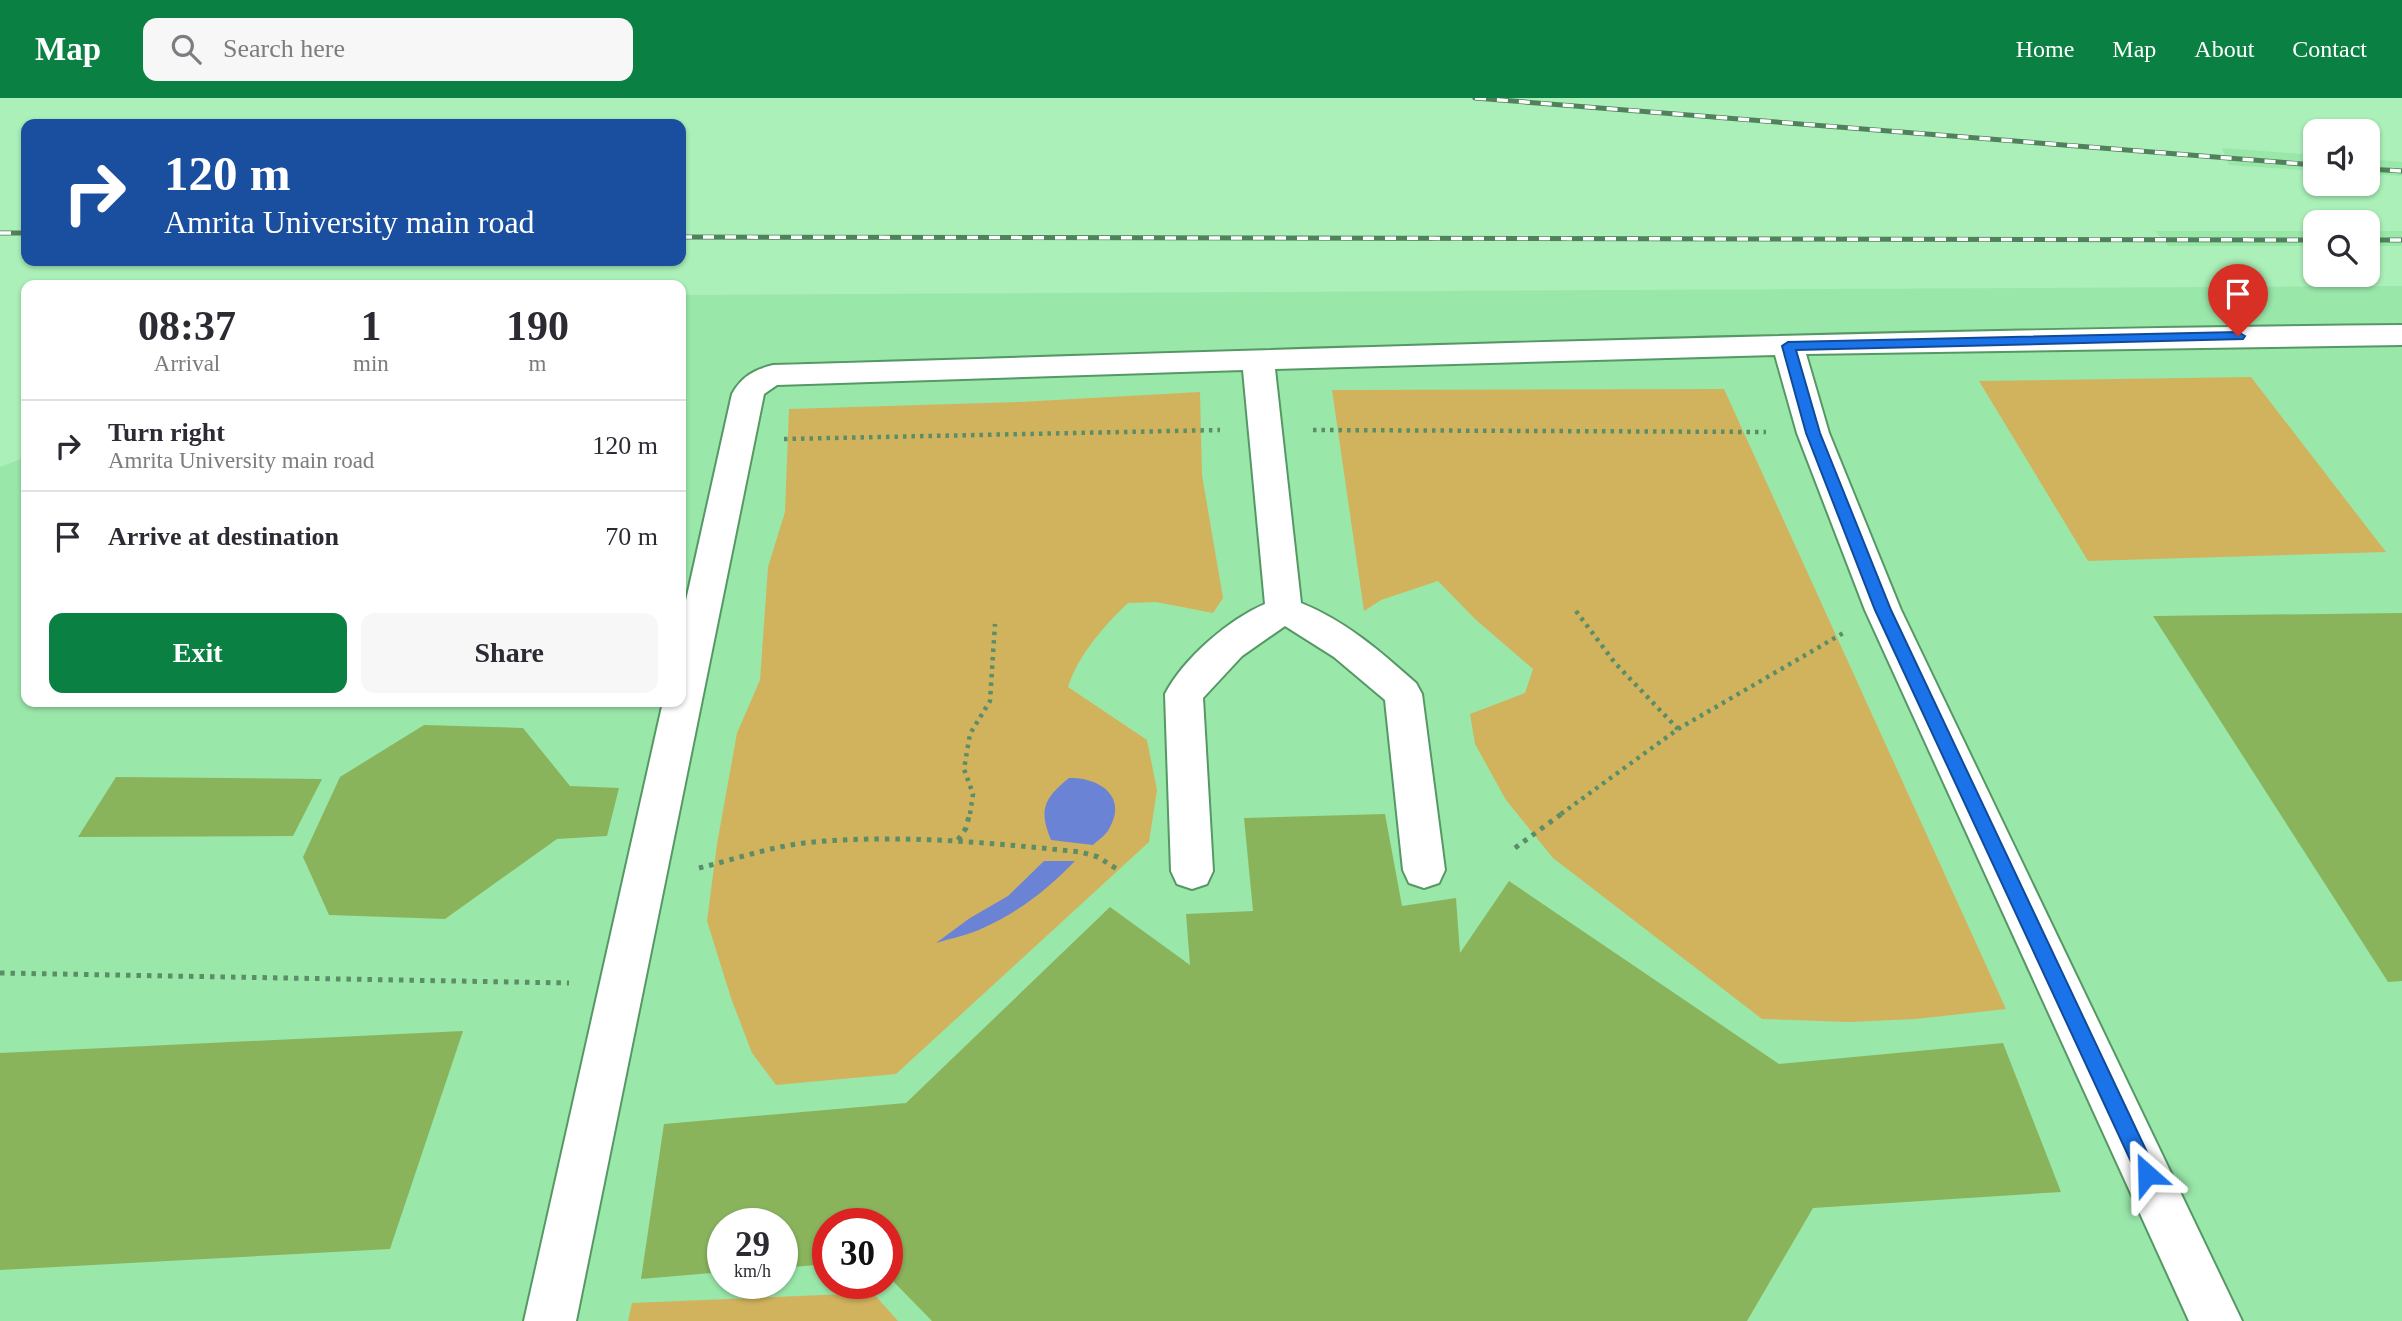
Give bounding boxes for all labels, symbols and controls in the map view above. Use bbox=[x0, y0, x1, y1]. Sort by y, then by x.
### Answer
search box bbox=[143, 18, 633, 81]
icon: search bbox=[167, 30, 205, 68]
text: Map bbox=[35, 31, 101, 67]
text: Search here bbox=[223, 34, 345, 63]
text: Home bbox=[2016, 36, 2074, 62]
text: Map bbox=[2112, 36, 2156, 62]
text: About bbox=[2194, 36, 2254, 62]
text: Contact bbox=[2292, 36, 2367, 62]
map controls bbox=[2303, 119, 2380, 287]
button: sound bbox=[2303, 119, 2380, 196]
text: 120 m bbox=[164, 146, 291, 201]
icon: right bbox=[49, 147, 140, 238]
text: Amrita University main road bbox=[164, 204, 535, 240]
button: search bbox=[2303, 210, 2380, 287]
pin bbox=[2208, 264, 2268, 336]
icon: arrive bbox=[2219, 275, 2257, 313]
text: 08:37 bbox=[138, 303, 236, 349]
text: 1 bbox=[360, 303, 381, 349]
text: 190 bbox=[506, 303, 569, 349]
text: Arrival bbox=[154, 351, 220, 376]
text: min bbox=[353, 351, 389, 376]
text: m bbox=[528, 351, 546, 376]
text: Turn right bbox=[108, 418, 225, 447]
icon: right bbox=[49, 427, 87, 465]
text: 120 m bbox=[592, 431, 658, 460]
text: Amrita University main road bbox=[108, 448, 374, 473]
icon: arrive bbox=[49, 518, 87, 556]
text: Arrive at destination bbox=[108, 522, 339, 551]
text: 70 m bbox=[605, 522, 658, 551]
button: Exit bbox=[49, 613, 347, 693]
button: Share bbox=[361, 613, 658, 693]
position arrow bbox=[2110, 1137, 2184, 1211]
speed limit sign: 30 bbox=[812, 1208, 903, 1299]
text: 29 bbox=[735, 1225, 770, 1264]
text: km/h bbox=[734, 1261, 771, 1281]

